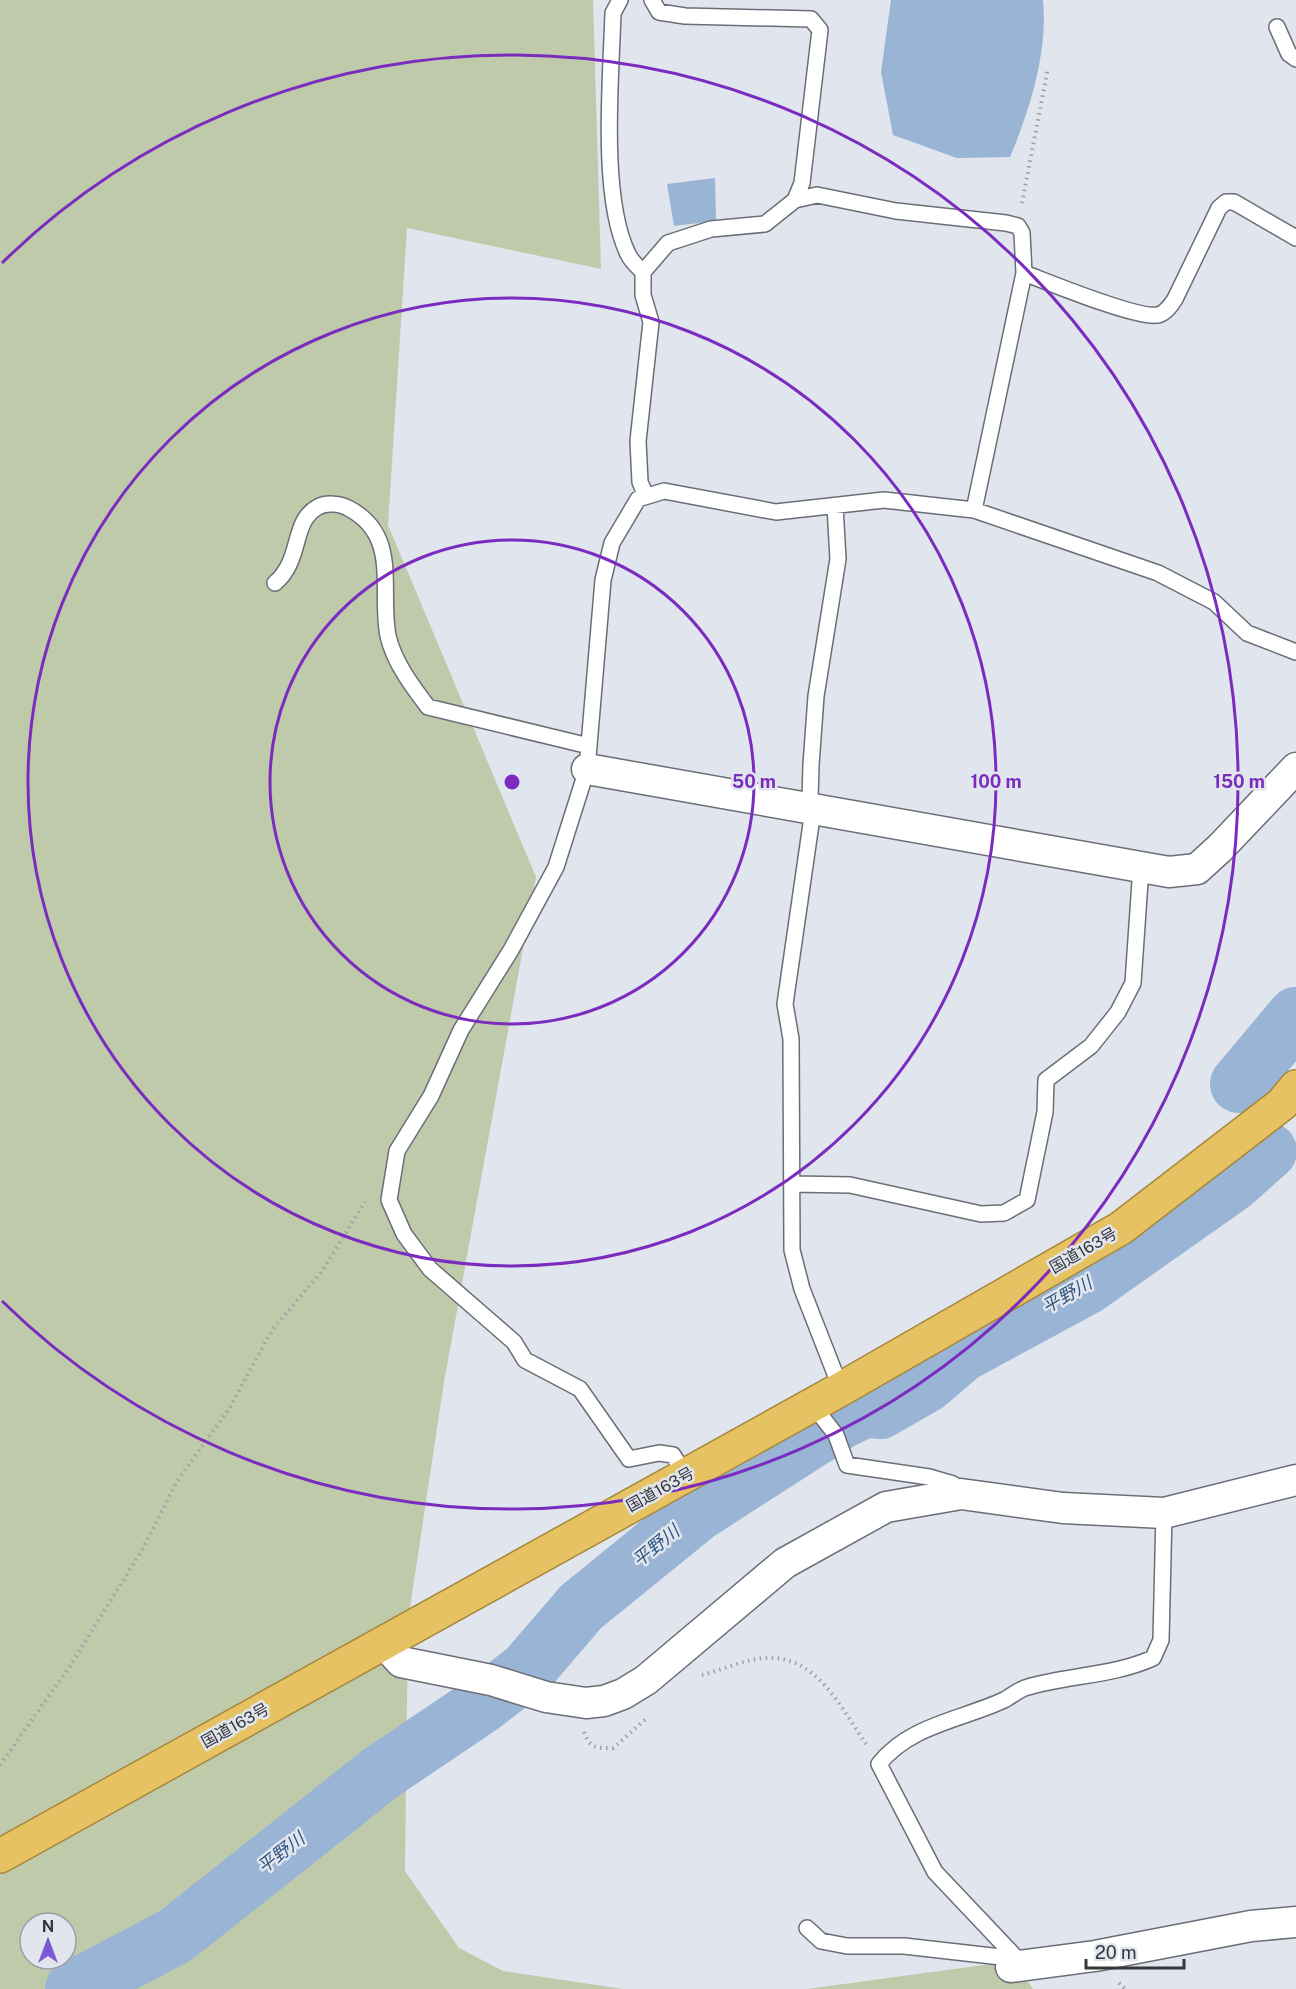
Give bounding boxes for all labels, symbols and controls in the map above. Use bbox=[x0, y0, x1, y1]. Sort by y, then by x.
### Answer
text: 50 m bbox=[732, 771, 776, 792]
text: 100 m bbox=[970, 771, 1022, 792]
text: 150 m bbox=[1213, 771, 1265, 792]
centre of rings bbox=[502, 772, 522, 792]
street label: 国道163号 bbox=[1046, 1224, 1120, 1277]
water label: 平野川 bbox=[1038, 1271, 1097, 1317]
street label: 国道163号 bbox=[623, 1463, 697, 1516]
water label: 平野川 bbox=[628, 1519, 685, 1571]
street label: 国道163号 bbox=[198, 1699, 272, 1752]
water label: 平野川 bbox=[253, 1826, 310, 1878]
north arrow bbox=[18, 1911, 78, 1971]
text: N bbox=[42, 1917, 54, 1936]
scale bar bbox=[1086, 1932, 1184, 1970]
text: 20 m bbox=[1095, 1942, 1137, 1963]

